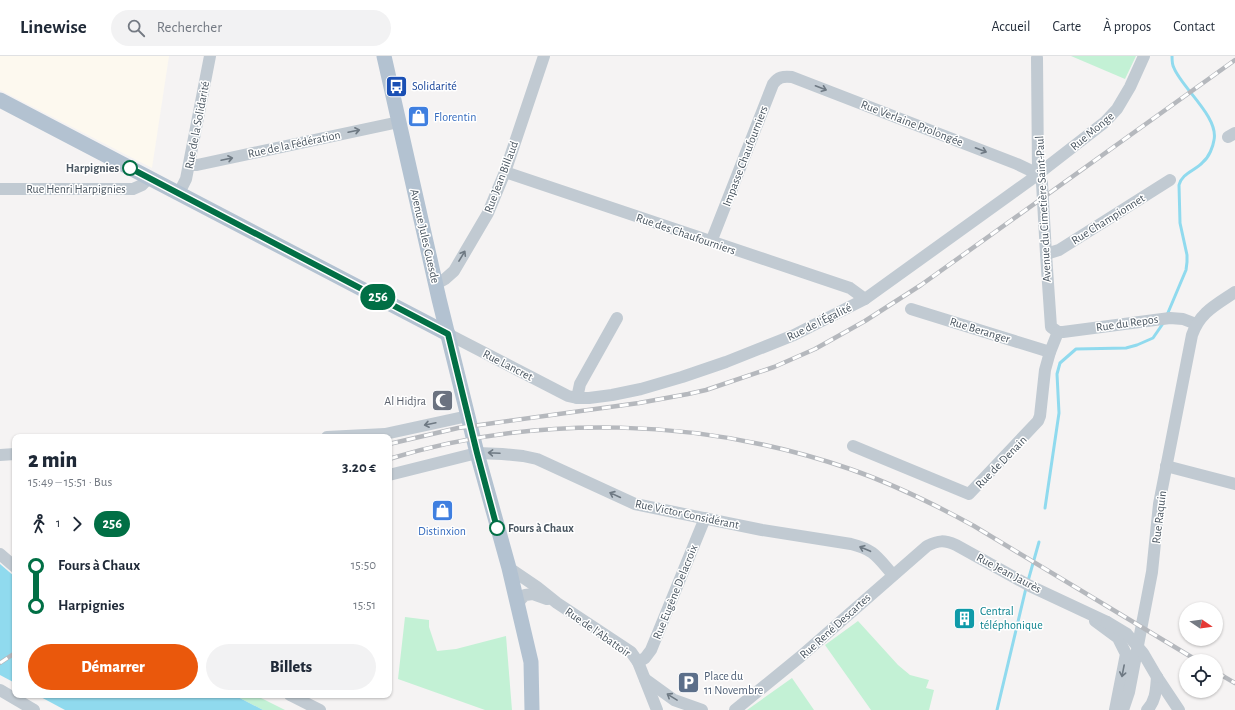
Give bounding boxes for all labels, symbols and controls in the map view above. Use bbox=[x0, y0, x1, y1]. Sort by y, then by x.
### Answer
search box bbox=[111, 10, 391, 46]
icon: search bbox=[125, 17, 147, 39]
text: Linewise bbox=[20, 18, 87, 37]
text: Rechercher bbox=[157, 20, 222, 35]
text: Accueil bbox=[991, 20, 1030, 34]
text: Carte bbox=[1052, 20, 1081, 34]
text: À propos bbox=[1103, 20, 1151, 34]
text: Contact bbox=[1173, 20, 1215, 34]
bus stop icon: Solidarité bbox=[383, 73, 409, 99]
street label: Rue de la Solidarité bbox=[183, 80, 211, 170]
place label: Solidarité bbox=[412, 80, 457, 92]
one-way arrow bbox=[814, 85, 826, 93]
street label: Rue Verlaine Prolongée bbox=[859, 98, 965, 148]
shop icon: Florentin bbox=[406, 104, 432, 130]
street label: Impasse Chaufourniers bbox=[720, 104, 770, 208]
street label: Rue Monge bbox=[1068, 109, 1116, 153]
place label: Florentin bbox=[434, 111, 476, 123]
one-way arrow bbox=[347, 127, 360, 135]
street label: Rue de la Fédération bbox=[247, 128, 341, 160]
street label: Avenue du Cimetière Saint-Paul bbox=[1033, 135, 1053, 283]
street label: Rue Jean Billaud bbox=[482, 139, 520, 215]
one-way arrow bbox=[975, 147, 987, 155]
one-way arrow bbox=[220, 154, 233, 162]
marker: Harpignies bbox=[122, 160, 138, 176]
place label: Harpignies bbox=[66, 162, 119, 174]
street label: Rue Henri Harpignies bbox=[26, 183, 126, 195]
street label: Avenue Jules Guesde bbox=[408, 188, 442, 284]
street label: Rue Championnet bbox=[1069, 192, 1147, 246]
street label: Rue des Chaufourniers bbox=[635, 211, 737, 257]
one-way arrow bbox=[459, 250, 467, 262]
line badge: 256 bbox=[355, 284, 401, 310]
text: 256 bbox=[368, 290, 388, 304]
street label: Rue de l'Égalité bbox=[784, 300, 853, 343]
street label: Rue du Repos bbox=[1095, 313, 1159, 333]
street label: Rue Beranger bbox=[948, 315, 1012, 345]
street label: Rue Lancret bbox=[481, 347, 535, 383]
mosque icon: Al Hidjra bbox=[429, 388, 455, 414]
place label: Al Hidjra bbox=[384, 395, 426, 408]
one-way arrow bbox=[423, 421, 436, 429]
street label: Rue de Denain bbox=[973, 433, 1029, 491]
text: 2 min bbox=[28, 449, 77, 471]
one-way arrow bbox=[488, 450, 501, 457]
text: 3.20 € bbox=[342, 460, 376, 475]
text: 15:49 – 15:51 · Bus bbox=[28, 476, 112, 489]
street label: Rue Raquin bbox=[1150, 490, 1168, 544]
one-way arrow bbox=[610, 491, 622, 498]
shop icon: Distinxion bbox=[429, 497, 455, 523]
street label: Rue Victor Considérant bbox=[634, 497, 740, 531]
icon: walk bbox=[28, 513, 50, 535]
icon: forward bbox=[66, 513, 88, 535]
text: 1 bbox=[56, 517, 60, 530]
text: 256 bbox=[102, 517, 122, 531]
marker: Fours à Chaux bbox=[489, 520, 505, 536]
place label: Fours à Chaux bbox=[508, 522, 574, 534]
place label: Distinxion bbox=[418, 525, 466, 537]
street label: Rue Eugène Delacroix bbox=[651, 543, 699, 641]
one-way arrow bbox=[859, 544, 871, 552]
street label: Rue Jean Jaurès bbox=[975, 551, 1043, 595]
text: Fours à Chaux bbox=[58, 558, 140, 573]
text: 15:50 bbox=[351, 559, 376, 572]
street label: Rue René Descartes bbox=[797, 591, 873, 661]
text: Harpignies bbox=[58, 598, 124, 613]
text: 15:51 bbox=[353, 599, 376, 612]
north arrow bbox=[1179, 602, 1223, 646]
map controls bbox=[1179, 602, 1223, 698]
street label: Rue de l'Abattoir bbox=[563, 605, 633, 659]
building icon: Central téléphonique bbox=[952, 605, 978, 631]
place label: Central téléphonique bbox=[980, 605, 1043, 631]
button: Démarrer bbox=[28, 644, 198, 690]
button: Billets bbox=[206, 644, 376, 690]
button: locate bbox=[1179, 654, 1223, 698]
one-way arrow bbox=[1119, 664, 1127, 677]
parking icon: Place du 11 Novembre bbox=[676, 670, 702, 696]
place label: Place du 11 Novembre bbox=[704, 670, 763, 696]
one-way arrow bbox=[666, 693, 678, 701]

